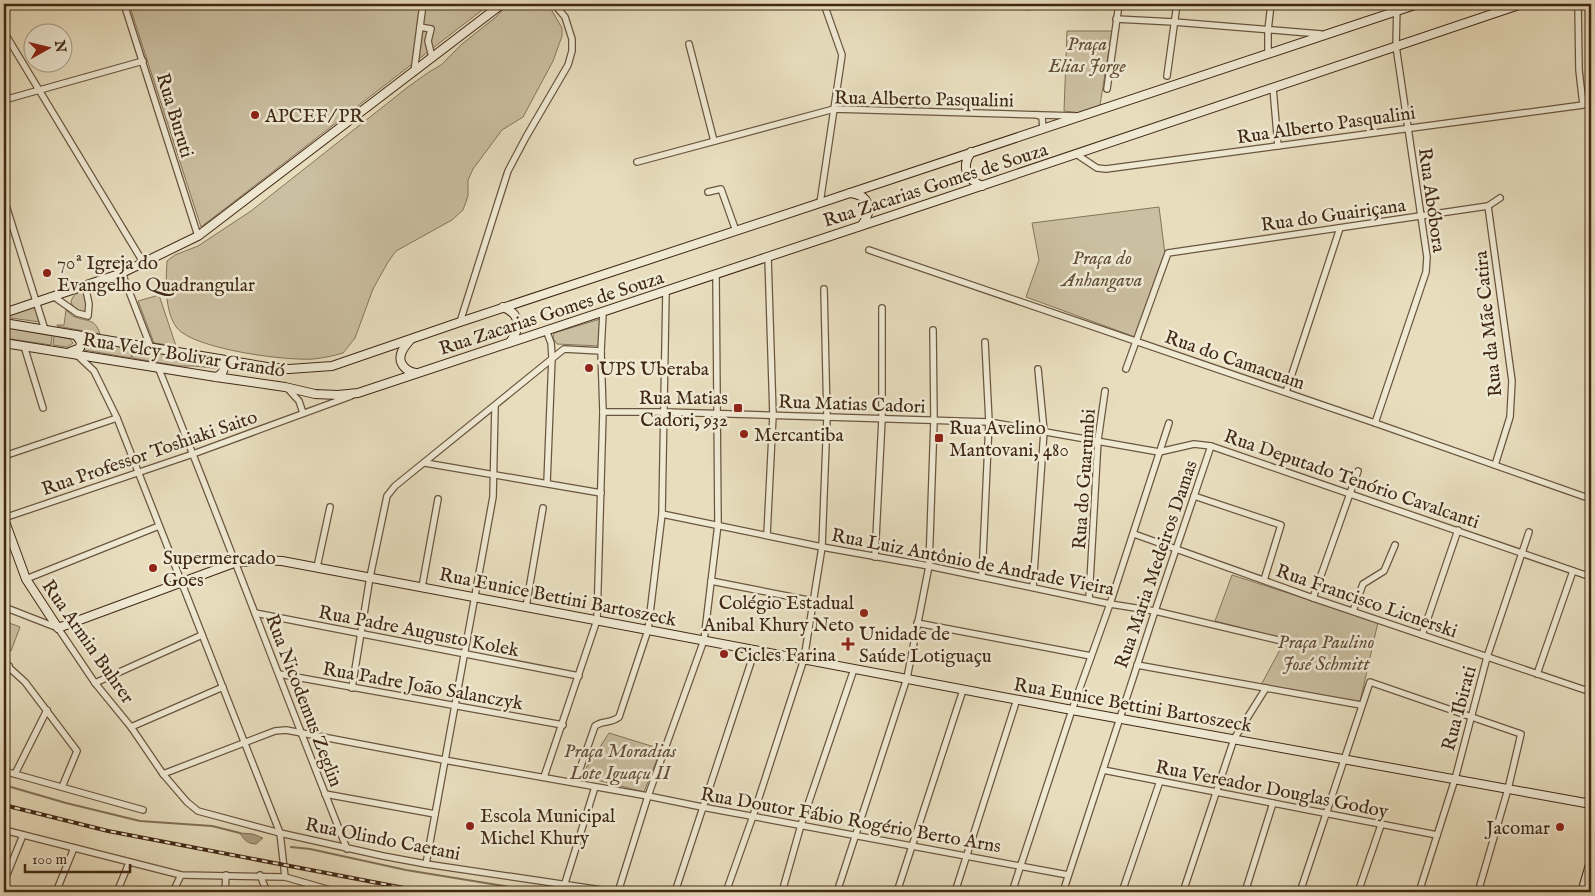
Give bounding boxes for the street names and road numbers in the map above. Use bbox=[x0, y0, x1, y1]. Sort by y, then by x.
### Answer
street label: Rua Buruti bbox=[150, 70, 198, 161]
street label: Rua Alberto Pasqualini bbox=[834, 86, 1014, 114]
street label: Rua Alberto Pasqualini bbox=[1235, 102, 1417, 150]
street label: Rua Zacarias Gomes de Souza bbox=[820, 138, 1052, 234]
street label: Rua Abóbora bbox=[1412, 146, 1450, 255]
street label: Rua do Guairiçana bbox=[1259, 194, 1408, 238]
street label: Rua da Mãe Catira bbox=[1469, 249, 1509, 398]
street label: Rua Zacarias Gomes de Souza bbox=[436, 266, 668, 362]
street label: Rua do Camacuam bbox=[1161, 326, 1308, 396]
street label: Rua Velcy Bolivar Grandó bbox=[81, 328, 287, 384]
street label: Rua Matias Cadori bbox=[778, 390, 926, 420]
street label: Rua Professor Toshiaki Saito bbox=[39, 406, 261, 502]
street label: Rua do Guarumbi bbox=[1068, 408, 1102, 550]
street label: Rua Deputado Tenório Cavalcanti bbox=[1220, 425, 1482, 535]
street label: Rua Maria Medeiros Damas bbox=[1110, 457, 1204, 672]
street label: Rua Luiz Antônio de Andrade Vieira bbox=[829, 524, 1117, 602]
street label: Rua Francisco Licnerski bbox=[1272, 560, 1460, 644]
street label: Rua Eunice Bettini Bartoszeck bbox=[437, 563, 679, 633]
street label: Rua Armin Buhrer bbox=[36, 576, 139, 709]
street label: Rua Padre Augusto Kolek bbox=[316, 601, 522, 663]
street label: Rua Nicodemus Zeglin bbox=[259, 611, 347, 790]
street label: Rua Padre João Salanczyk bbox=[320, 657, 526, 717]
street label: Rua Ibirati bbox=[1437, 664, 1483, 753]
street label: Rua Eunice Bettini Bartoszeck bbox=[1012, 673, 1254, 739]
street label: Rua Vereador Douglas Godoy bbox=[1153, 756, 1391, 824]
street label: Rua Doutor Fábio Rogério Berto Arns bbox=[698, 783, 1003, 859]
street label: Rua Olindo Caetani bbox=[303, 813, 462, 867]

